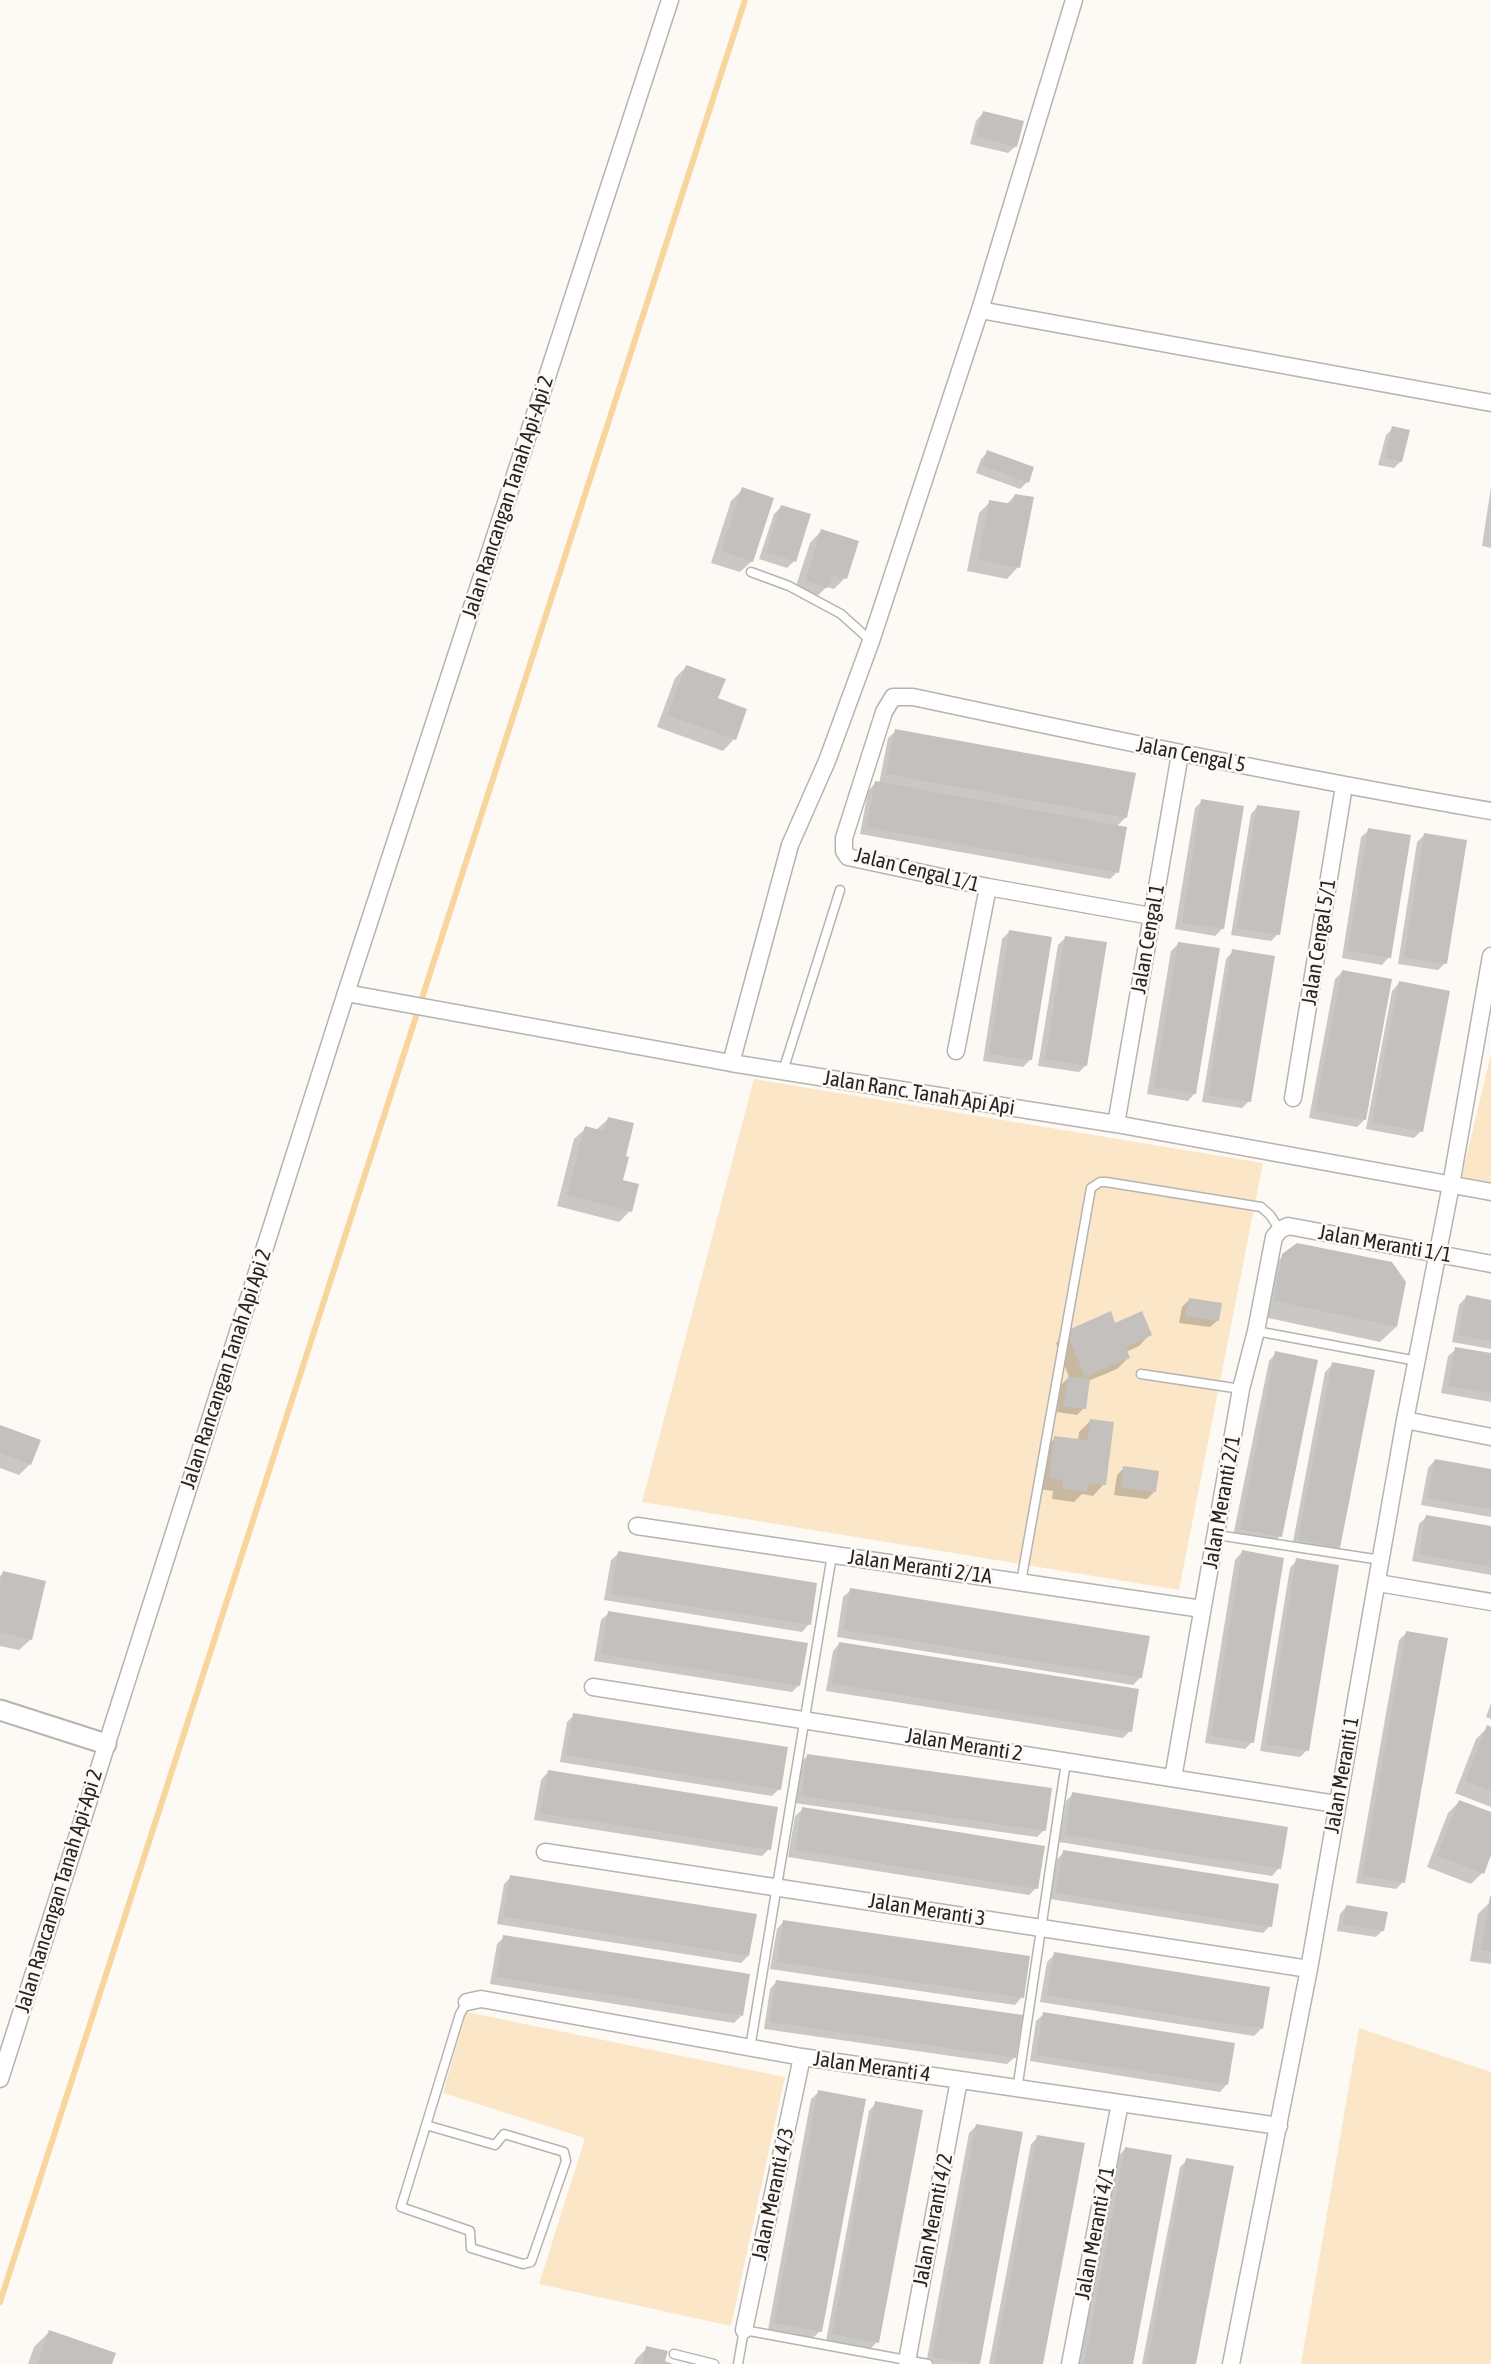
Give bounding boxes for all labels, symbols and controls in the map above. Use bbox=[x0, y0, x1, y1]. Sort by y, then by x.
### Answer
street label: Jalan Rancangan Tanah Api-Api 2 bbox=[457, 373, 559, 621]
street label: Jalan Cengal 5 bbox=[1134, 732, 1248, 778]
street label: Jalan Cengal 1/1 bbox=[852, 842, 982, 898]
street label: Jalan Cengal 5/1 bbox=[1297, 877, 1341, 1007]
street label: Jalan Cengal 1 bbox=[1126, 882, 1170, 996]
street label: Jalan Ranc. Tanah Api Api bbox=[822, 1065, 1016, 1121]
street label: Jalan Meranti 1/1 bbox=[1316, 1220, 1454, 1268]
street label: Jalan Rancangan Tanah Api Api 2 bbox=[175, 1246, 277, 1492]
street label: Jalan Meranti 2/1 bbox=[1198, 1433, 1246, 1571]
street label: Jalan Meranti 2/1A bbox=[846, 1544, 994, 1590]
street label: Jalan Meranti 1 bbox=[1319, 1715, 1365, 1835]
street label: Jalan Meranti 2 bbox=[904, 1723, 1024, 1767]
street label: Jalan Rancangan Tanah Api-Api 2 bbox=[10, 1766, 108, 2016]
street label: Jalan Meranti 3 bbox=[867, 1888, 987, 1932]
street label: Jalan Meranti 4 bbox=[812, 2046, 932, 2088]
street label: Jalan Meranti 4/3 bbox=[747, 2125, 799, 2263]
street label: Jalan Meranti 4/2 bbox=[908, 2151, 958, 2289]
street label: Jalan Meranti 4/1 bbox=[1070, 2164, 1120, 2302]

